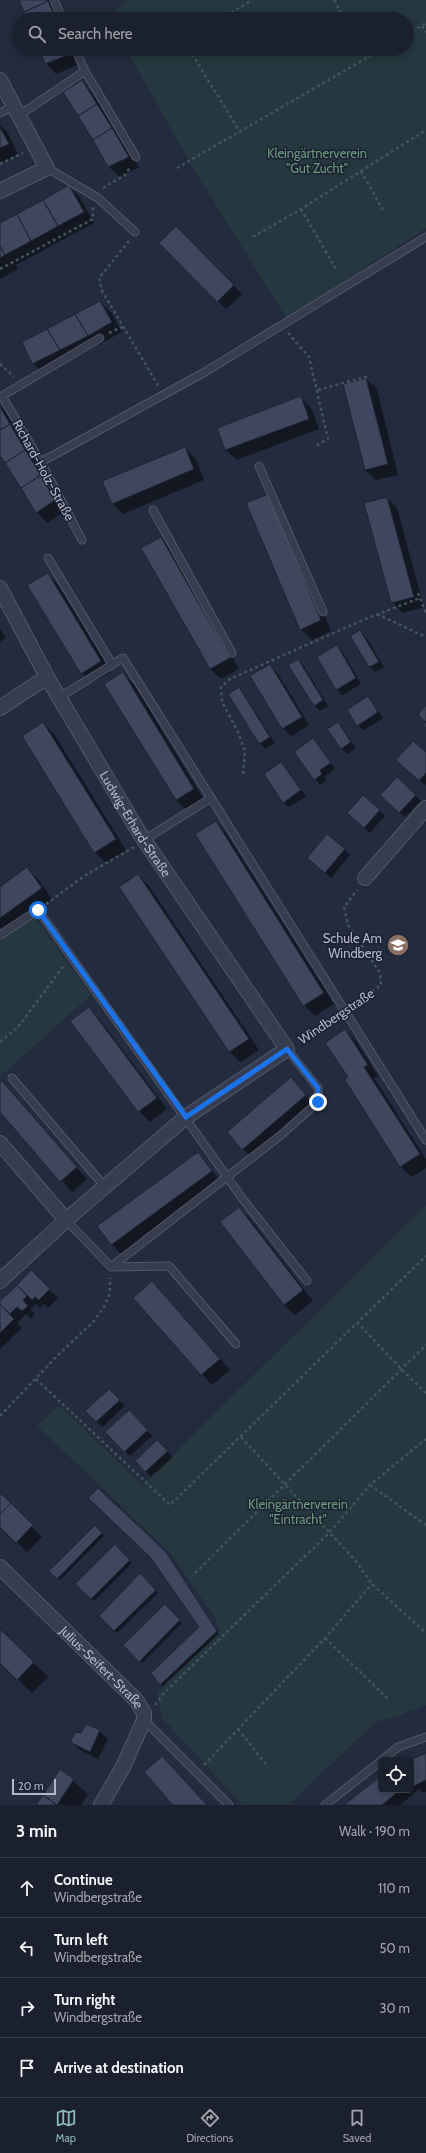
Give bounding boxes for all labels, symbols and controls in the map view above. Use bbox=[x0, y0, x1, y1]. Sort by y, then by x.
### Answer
search box bbox=[12, 12, 414, 56]
icon: search bbox=[26, 23, 48, 45]
text: Search here bbox=[58, 25, 133, 43]
park label: Kleingärtnerverein "Gut Zucht" bbox=[267, 145, 367, 176]
street label: Richard-Holz-Straße bbox=[10, 417, 79, 524]
street label: Ludwig-Erhard-Straße bbox=[96, 768, 175, 880]
route start bbox=[29, 901, 47, 919]
place label: Schule Am Windberg bbox=[323, 930, 383, 961]
school or university icon: Schule Am Windberg bbox=[385, 932, 411, 958]
street label: Windbergstraße bbox=[295, 985, 377, 1047]
route end bbox=[309, 1093, 327, 1111]
park label: Kleingärtnerverein "Eintracht" bbox=[248, 1496, 348, 1527]
street label: Julius-Seifert-Straße bbox=[56, 1622, 147, 1712]
map controls bbox=[378, 1757, 414, 1793]
button: locate bbox=[378, 1757, 414, 1793]
scale bar bbox=[12, 1777, 56, 1796]
text: 20 m bbox=[18, 1779, 44, 1793]
text: 3 min bbox=[16, 1821, 57, 1841]
text: Walk · 190 m bbox=[339, 1823, 410, 1839]
text: Continue bbox=[54, 1871, 113, 1889]
icon: ahead bbox=[16, 1877, 38, 1899]
text: 110 m bbox=[378, 1880, 410, 1896]
text: Windbergstraße bbox=[54, 1889, 142, 1905]
text: Turn left bbox=[54, 1931, 108, 1949]
icon: left bbox=[16, 1937, 38, 1959]
text: 50 m bbox=[380, 1940, 410, 1956]
text: Windbergstraße bbox=[54, 1949, 142, 1965]
text: Turn right bbox=[54, 1991, 115, 2009]
icon: right bbox=[16, 1997, 38, 2019]
text: 30 m bbox=[380, 2000, 410, 2016]
text: Windbergstraße bbox=[54, 2009, 142, 2025]
icon: arrive bbox=[16, 2057, 38, 2079]
text: Arrive at destination bbox=[54, 2059, 184, 2077]
tab: Map bbox=[55, 2107, 77, 2145]
tab: Directions bbox=[186, 2107, 233, 2145]
tab: Saved bbox=[343, 2107, 371, 2145]

